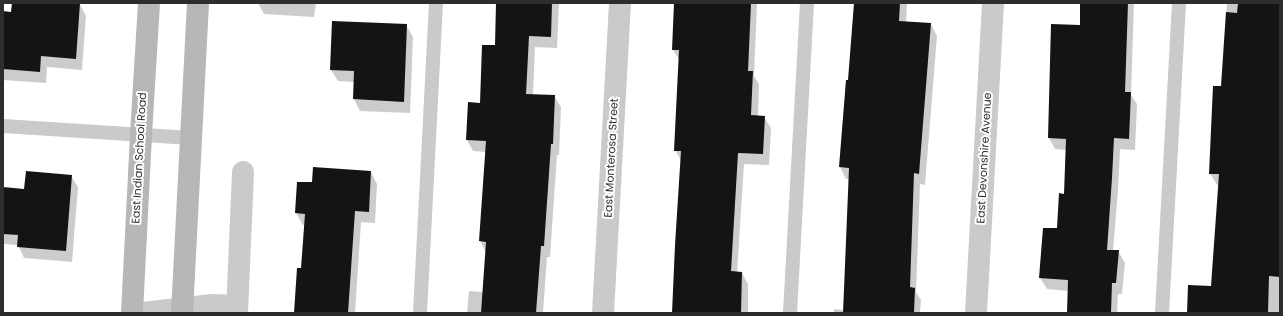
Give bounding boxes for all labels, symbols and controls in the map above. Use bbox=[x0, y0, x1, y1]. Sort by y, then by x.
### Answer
street label: East Indian School Road bbox=[130, 92, 150, 224]
street label: East Devonshire Avenue bbox=[975, 92, 995, 224]
street label: East Monterosa Street bbox=[602, 98, 622, 218]

